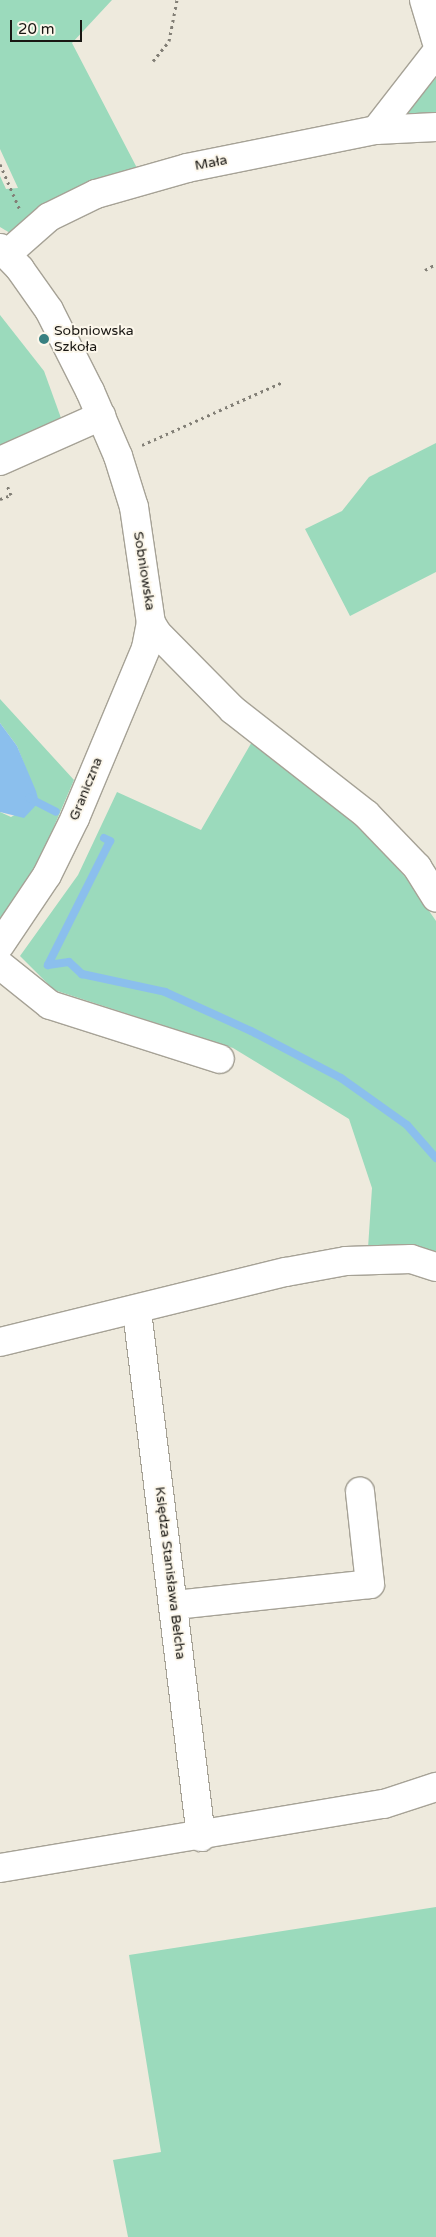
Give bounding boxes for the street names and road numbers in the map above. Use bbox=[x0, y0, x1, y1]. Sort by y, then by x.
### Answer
street label: Mała bbox=[193, 152, 229, 174]
street label: Sobniowska bbox=[129, 530, 159, 612]
street label: Graniczna bbox=[66, 755, 106, 823]
street label: Księdza Stanisława Bełcha bbox=[151, 1486, 189, 1660]

